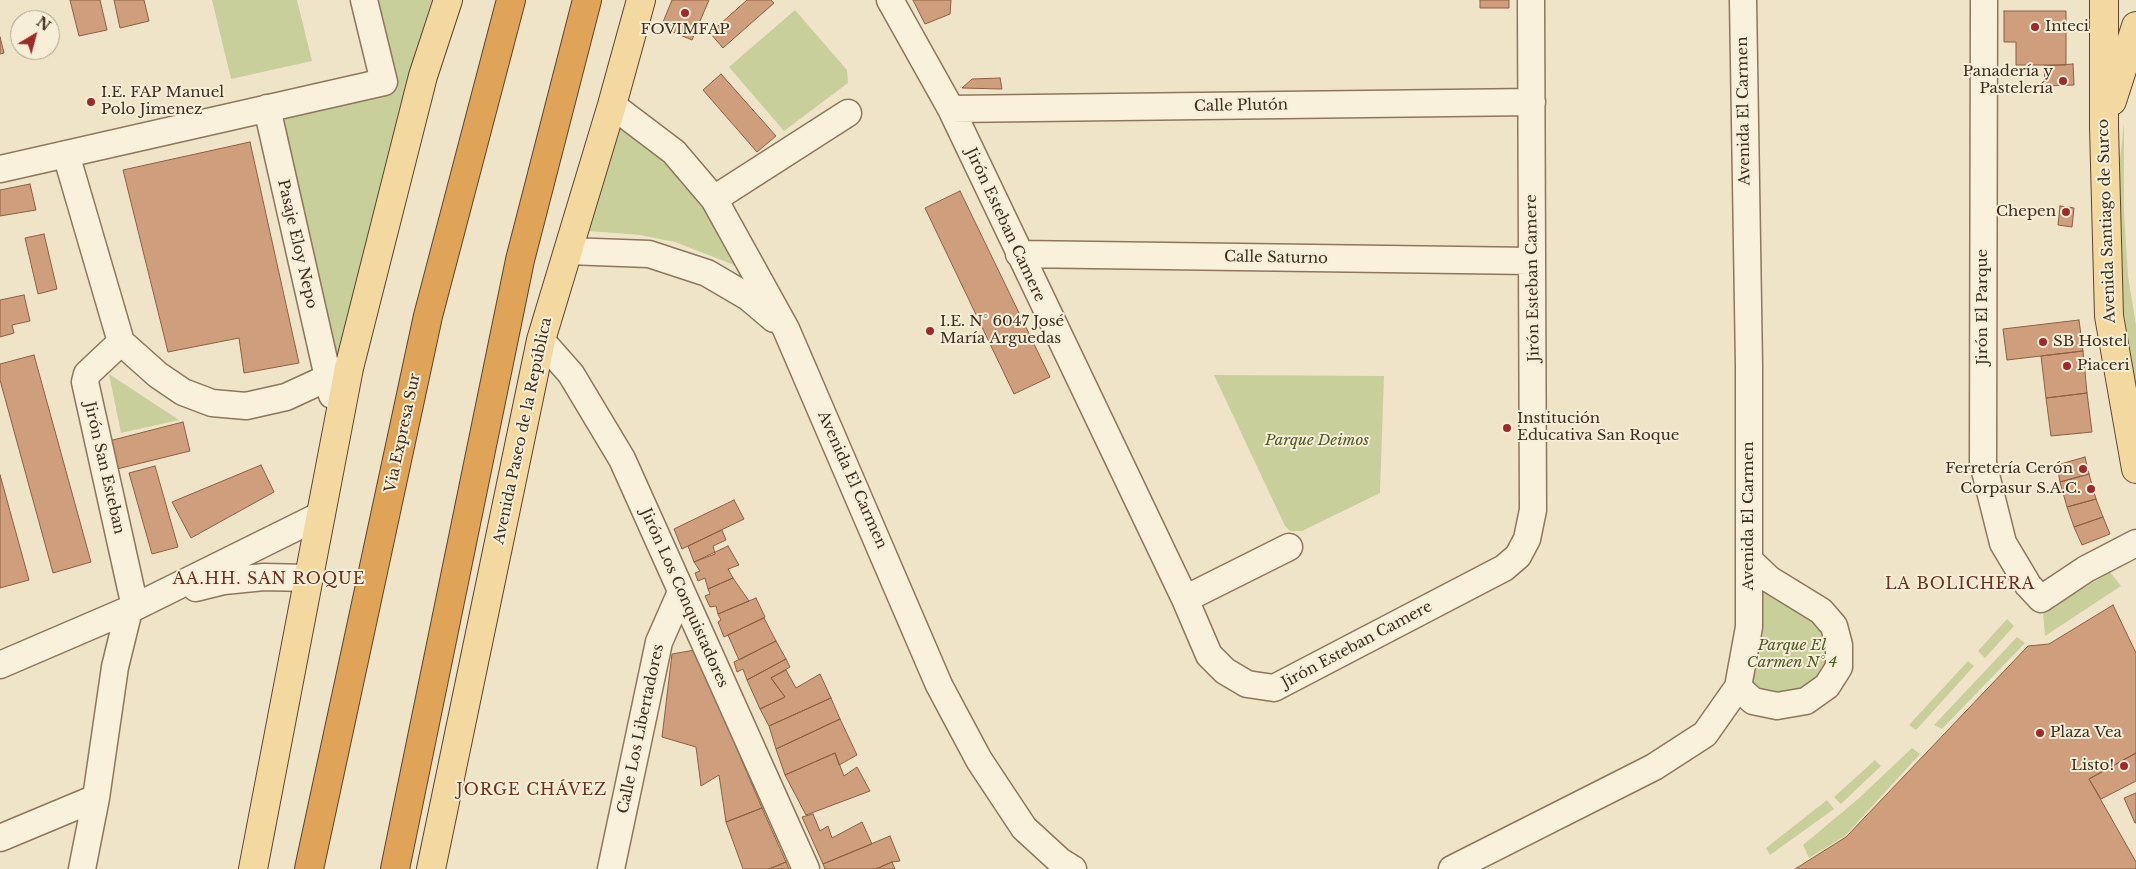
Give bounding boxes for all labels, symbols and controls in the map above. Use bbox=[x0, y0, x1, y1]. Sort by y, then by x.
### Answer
marker: FOVIMFAP bbox=[679, 7, 691, 19]
north arrow bbox=[10, 10, 60, 60]
text: N bbox=[33, 13, 54, 35]
place label: Inteci bbox=[2045, 18, 2089, 36]
place label: FOVIMFAP bbox=[640, 21, 730, 39]
marker: Inteci bbox=[2029, 21, 2041, 33]
street label: Avenida El Carmen bbox=[1734, 36, 1754, 186]
place label: Panadería y Pastelería bbox=[1963, 63, 2053, 98]
marker: Panadería y Pastelería bbox=[2057, 75, 2069, 87]
place label: I.E. FAP Manuel Polo Jimenez bbox=[101, 84, 224, 119]
marker: I.E. FAP Manuel Polo Jimenez bbox=[85, 96, 97, 108]
street label: Calle Plutón bbox=[1194, 96, 1288, 116]
street label: Avenida Santiago de Surco bbox=[2094, 119, 2120, 323]
street label: Jirón Esteban Camere bbox=[961, 145, 1049, 305]
street label: Pasaje Eloy Nepo bbox=[273, 178, 321, 310]
street label: Jirón Esteban Camere bbox=[1523, 194, 1543, 362]
place label: Chepen bbox=[1996, 203, 2056, 221]
marker: Chepen bbox=[2060, 206, 2072, 218]
street label: Calle Saturno bbox=[1224, 248, 1328, 268]
street label: Jirón El Parque bbox=[1974, 249, 1992, 365]
place label: I.E. N° 6047 José María Arguedas bbox=[940, 313, 1064, 348]
street label: Avenida Paseo de la República bbox=[490, 316, 556, 546]
marker: I.E. N° 6047 José María Arguedas bbox=[924, 325, 936, 337]
place label: SB Hostel bbox=[2053, 333, 2128, 351]
marker: SB Hostel bbox=[2037, 336, 2049, 348]
place label: Piaceri bbox=[2077, 357, 2130, 375]
marker: Piaceri bbox=[2061, 360, 2073, 372]
street label: Via Expresa Sur bbox=[382, 372, 424, 494]
street label: Jirón San Esteban bbox=[80, 400, 128, 536]
street label: Avenida El Carmen bbox=[813, 408, 891, 552]
place label: Institución Educativa San Roque bbox=[1517, 410, 1679, 445]
marker: Institución Educativa San Roque bbox=[1501, 422, 1513, 434]
park label: Parque Deimos bbox=[1265, 432, 1369, 450]
street label: Avenida El Carmen bbox=[1740, 442, 1758, 590]
place label: Ferretería Cerón bbox=[1945, 460, 2073, 478]
marker: Ferretería Cerón bbox=[2077, 463, 2089, 475]
place label: Corpasur S.A.C. bbox=[1960, 480, 2081, 498]
marker: Corpasur S.A.C. bbox=[2085, 483, 2097, 495]
street label: Jirón Los Conquistadores bbox=[636, 506, 732, 690]
district label: AA.HH. SAN ROQUE bbox=[171, 569, 367, 589]
district label: LA BOLICHERA bbox=[1883, 574, 2037, 594]
street label: Jirón Esteban Camere bbox=[1279, 598, 1435, 692]
park label: Parque El Carmen N° 4 bbox=[1747, 637, 1837, 672]
street label: Calle Los Libertadores bbox=[614, 643, 668, 815]
place label: Plaza Vea bbox=[2050, 724, 2122, 742]
marker: Plaza Vea bbox=[2034, 727, 2046, 739]
place label: Listo! bbox=[2071, 757, 2114, 775]
marker: Listo! bbox=[2118, 760, 2130, 772]
district label: JORGE CHÁVEZ bbox=[455, 780, 609, 800]

